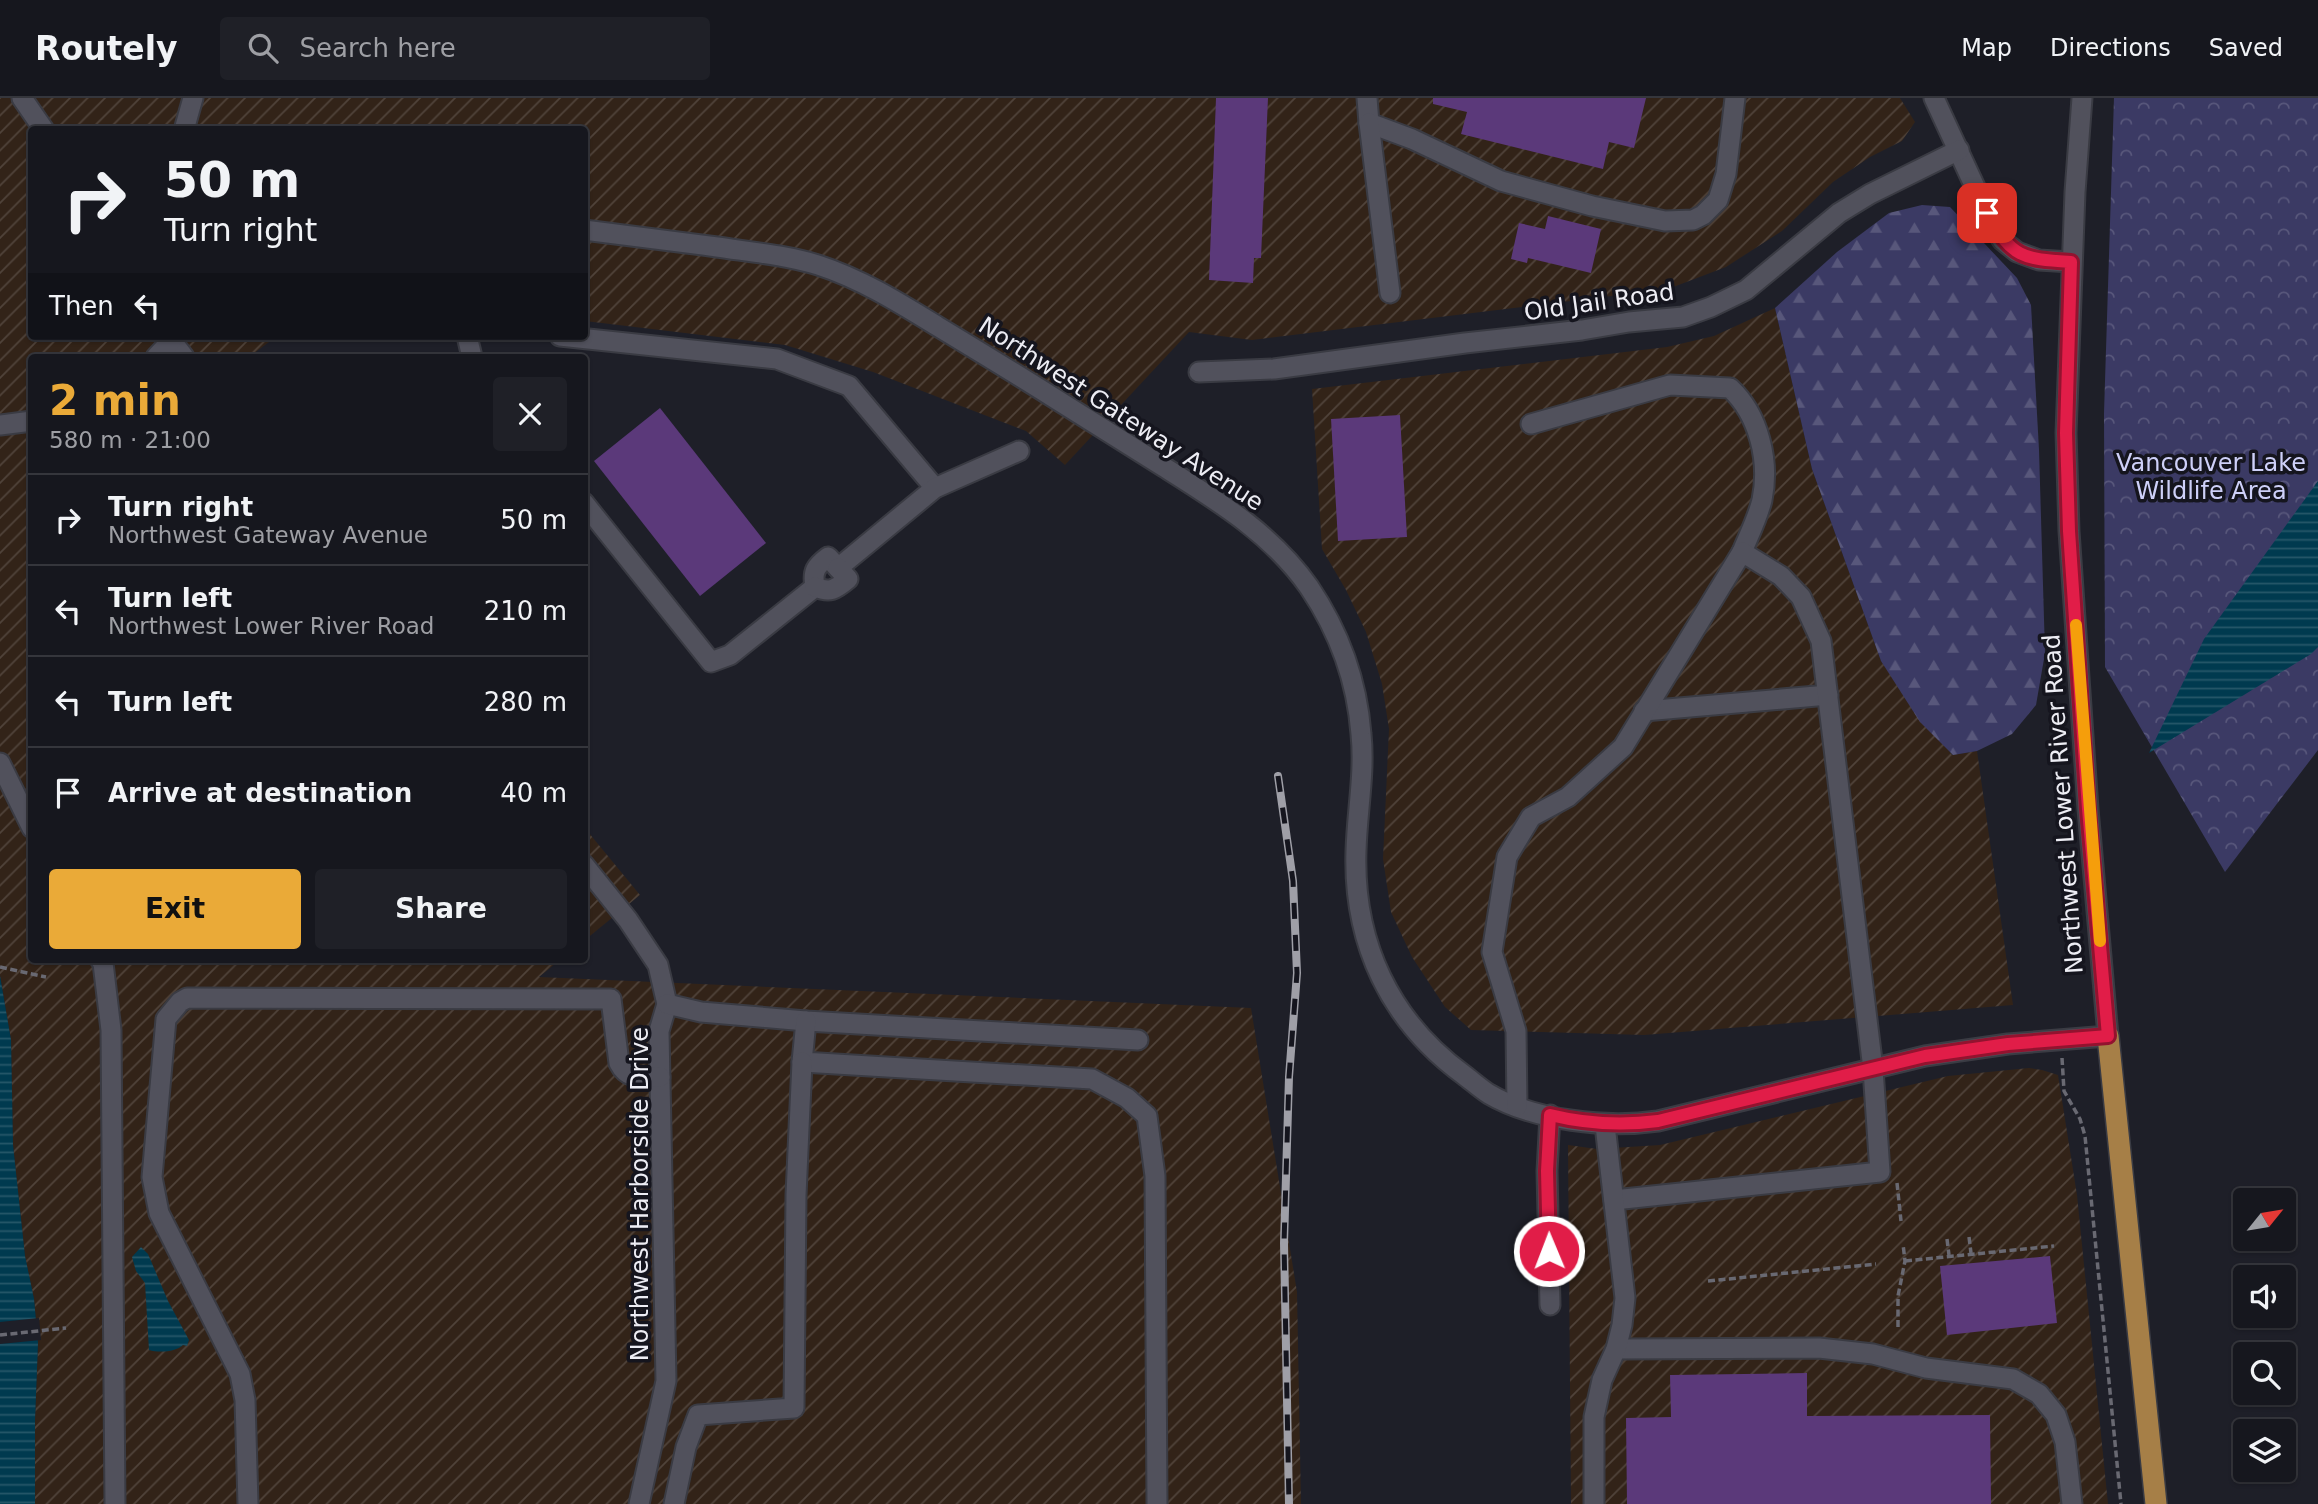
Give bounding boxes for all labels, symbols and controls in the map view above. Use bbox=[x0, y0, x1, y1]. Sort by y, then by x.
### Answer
search box bbox=[220, 17, 710, 80]
text: Routely bbox=[35, 29, 178, 68]
icon: search bbox=[244, 29, 282, 67]
text: Search here bbox=[300, 33, 456, 63]
text: Map bbox=[1961, 34, 2012, 62]
text: Directions bbox=[2050, 34, 2171, 62]
text: Saved bbox=[2209, 34, 2283, 62]
text: 50 m bbox=[164, 152, 300, 209]
icon: right bbox=[49, 154, 140, 245]
pin bbox=[1957, 183, 2017, 243]
icon: arrive bbox=[1968, 194, 2006, 232]
text: Turn right bbox=[164, 211, 317, 249]
street label: Old Jail Road bbox=[1522, 278, 1676, 326]
icon: left bbox=[128, 287, 166, 325]
text: Then bbox=[49, 291, 114, 321]
street label: Northwest Gateway Avenue bbox=[973, 311, 1269, 517]
text: 2 min bbox=[49, 376, 181, 425]
button: close bbox=[493, 377, 567, 451]
text: 580 m · 21:00 bbox=[49, 427, 211, 453]
park label: Vancouver Lake Wildlife Area bbox=[2116, 449, 2306, 505]
text: Turn right bbox=[108, 492, 253, 522]
icon: right bbox=[49, 501, 87, 539]
text: 50 m bbox=[500, 505, 567, 535]
text: Northwest Gateway Avenue bbox=[108, 522, 428, 548]
text: Turn left bbox=[108, 583, 232, 613]
icon: left bbox=[49, 592, 87, 630]
text: 210 m bbox=[484, 596, 567, 626]
text: Northwest Lower River Road bbox=[108, 613, 434, 639]
street label: Northwest Lower River Road bbox=[2037, 633, 2089, 975]
icon: left bbox=[49, 683, 87, 721]
text: Turn left bbox=[108, 687, 232, 717]
text: 280 m bbox=[484, 687, 567, 717]
icon: arrive bbox=[49, 774, 87, 812]
text: Arrive at destination bbox=[108, 778, 412, 808]
text: 40 m bbox=[500, 778, 567, 808]
button: Exit bbox=[49, 869, 301, 949]
button: Share bbox=[315, 869, 567, 949]
street label: Northwest Harborside Drive bbox=[626, 1027, 654, 1361]
north arrow bbox=[2233, 1188, 2296, 1251]
map controls bbox=[2233, 1188, 2296, 1482]
position arrow bbox=[1512, 1214, 1586, 1288]
button: sound bbox=[2233, 1265, 2296, 1328]
button: search bbox=[2233, 1342, 2296, 1405]
button: layers bbox=[2233, 1419, 2296, 1482]

